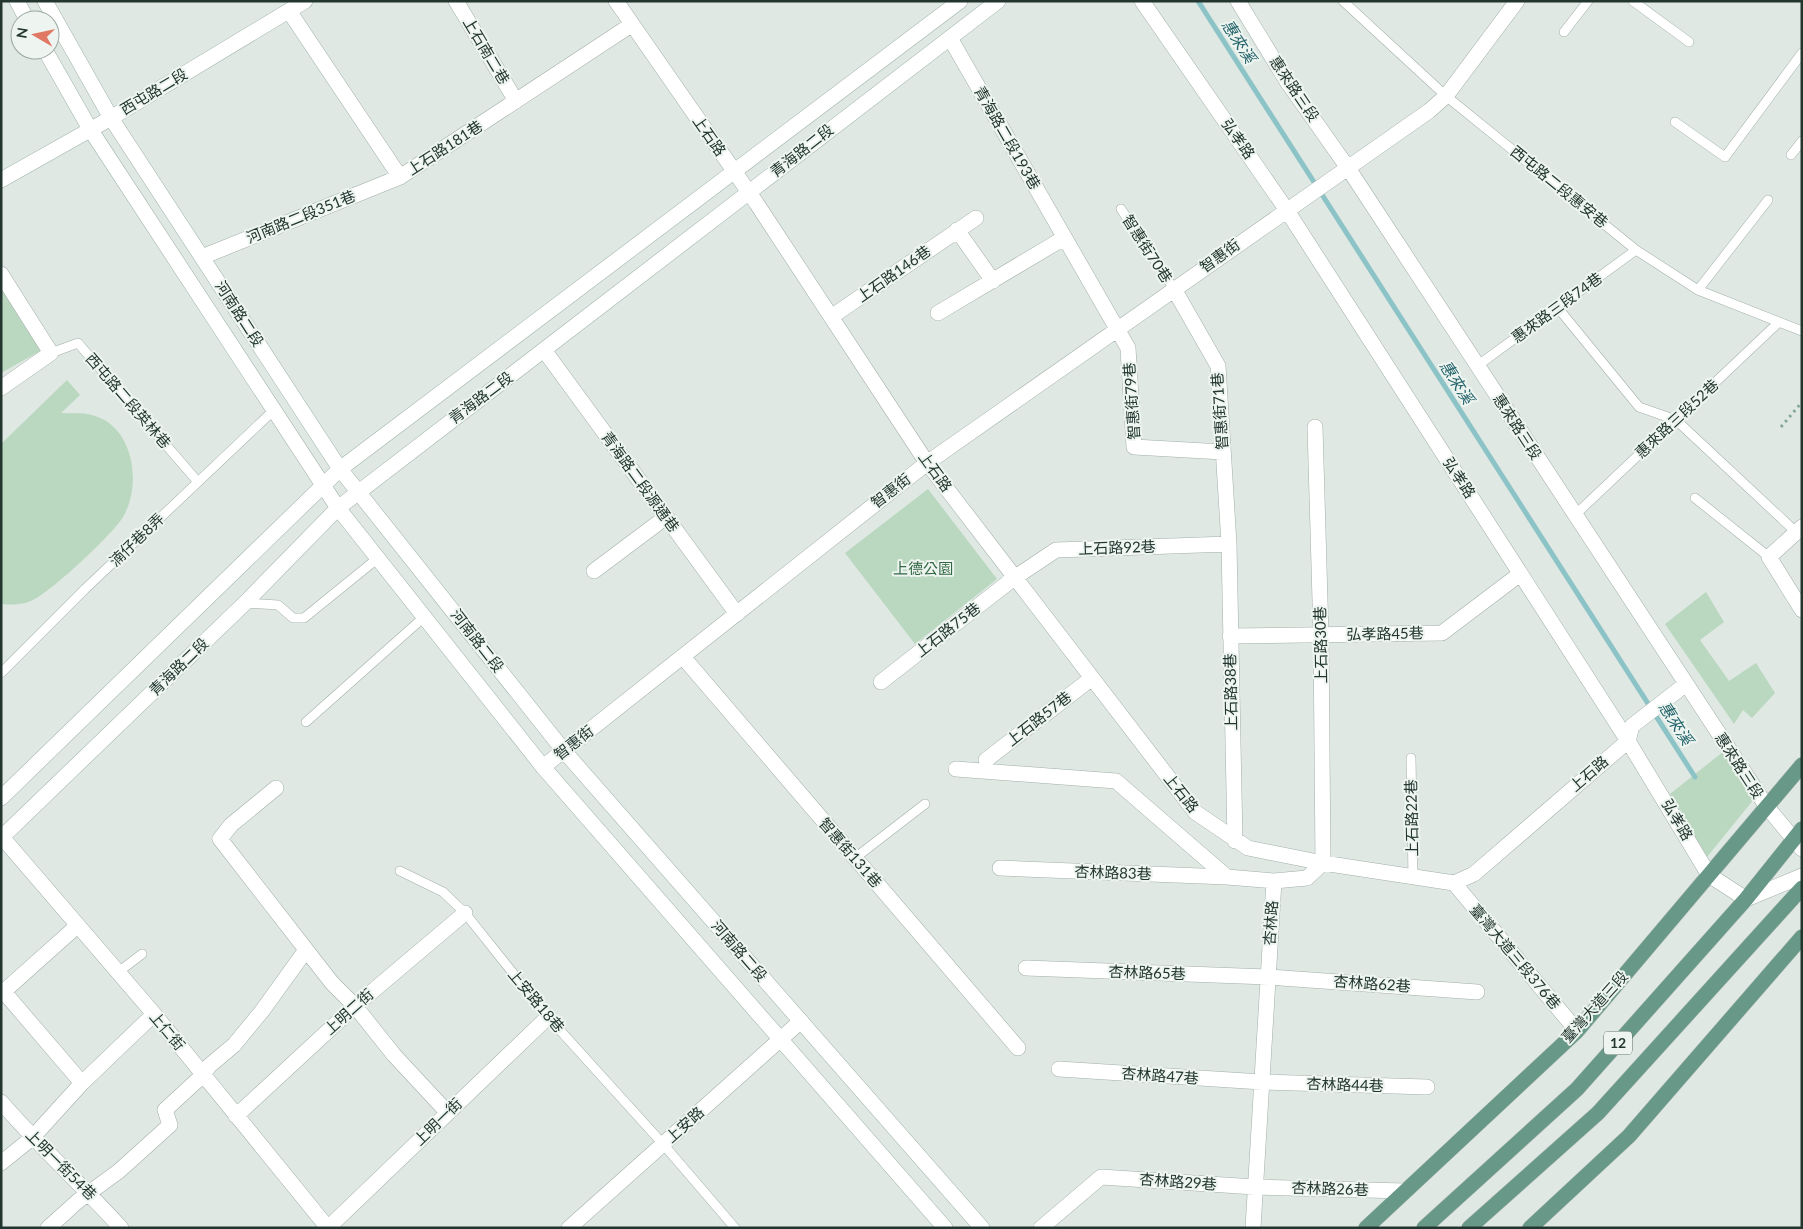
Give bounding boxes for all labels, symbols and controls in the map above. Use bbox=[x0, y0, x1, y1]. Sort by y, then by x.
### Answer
north arrow bbox=[10, 10, 60, 60]
street label: 上石南二巷 bbox=[460, 14, 514, 87]
water label: 惠來溪 bbox=[1218, 15, 1262, 68]
text: N bbox=[12, 26, 31, 40]
street label: 惠來路三段 bbox=[1266, 52, 1323, 125]
street label: 西屯路二段 bbox=[117, 64, 190, 118]
street label: 青海路二段193巷 bbox=[971, 83, 1045, 192]
street label: 上石路 bbox=[690, 112, 730, 159]
street label: 弘孝路 bbox=[1219, 115, 1259, 162]
street label: 上石路181巷 bbox=[403, 116, 485, 178]
street label: 青海路二段 bbox=[766, 120, 836, 180]
street label: 西屯路二段惠安巷 bbox=[1507, 141, 1612, 231]
street label: 河南路二段351巷 bbox=[243, 186, 358, 246]
street label: 智惠街70巷 bbox=[1119, 211, 1176, 286]
street label: 智惠街 bbox=[1196, 235, 1243, 276]
street label: 上石路146巷 bbox=[853, 241, 934, 305]
street label: 惠來路三段74巷 bbox=[1508, 268, 1605, 346]
street label: 河南路二段 bbox=[212, 277, 268, 350]
street label: 西屯路二段英林巷 bbox=[83, 349, 175, 452]
water label: 惠來溪 bbox=[1436, 356, 1480, 409]
street label: 智惠街79巷 bbox=[1119, 362, 1143, 440]
street label: 青海路二段 bbox=[445, 367, 516, 427]
street label: 智惠街71巷 bbox=[1207, 372, 1231, 450]
street label: 惠來路三段52巷 bbox=[1631, 375, 1722, 461]
street label: 惠來路三段 bbox=[1490, 390, 1546, 463]
street label: 青海路二段源通巷 bbox=[598, 428, 683, 535]
street label: 上石路 bbox=[915, 448, 956, 495]
street label: 弘孝路 bbox=[1440, 454, 1480, 501]
street label: 智惠街 bbox=[867, 469, 914, 511]
street label: 湳仔巷8弄 bbox=[105, 509, 167, 570]
street label: 上石路92巷 bbox=[1078, 537, 1156, 557]
park label: 上德公園 bbox=[893, 559, 953, 577]
street label: 上石路75巷 bbox=[911, 598, 983, 660]
street label: 河南路二段 bbox=[448, 605, 508, 675]
street label: 上石路30巷 bbox=[1310, 606, 1330, 684]
street label: 弘孝路45巷 bbox=[1346, 623, 1424, 643]
street label: 青海路二段 bbox=[145, 634, 212, 699]
street label: 上石路38巷 bbox=[1220, 653, 1240, 731]
street label: 上石路57巷 bbox=[1002, 687, 1074, 749]
water label: 惠來溪 bbox=[1655, 697, 1699, 750]
street label: 智惠街 bbox=[550, 721, 597, 763]
street label: 惠來路三段 bbox=[1712, 729, 1768, 802]
street label: 上石路 bbox=[1565, 752, 1611, 795]
street label: 上石路 bbox=[1161, 769, 1203, 816]
street label: 上石路22巷 bbox=[1401, 779, 1421, 857]
street label: 弘孝路 bbox=[1659, 796, 1697, 843]
street label: 智惠街131巷 bbox=[816, 814, 886, 891]
street label: 杏林路83巷 bbox=[1074, 862, 1152, 882]
street label: 杏林路 bbox=[1259, 900, 1281, 946]
street label: 臺灣大道三段376巷 bbox=[1467, 900, 1565, 1012]
street label: 河南路二段 bbox=[708, 916, 771, 985]
street label: 杏林路65巷 bbox=[1108, 962, 1186, 982]
street label: 上安路18巷 bbox=[505, 965, 569, 1036]
street label: 臺灣大道三段 bbox=[1557, 967, 1631, 1046]
street label: 杏林路62巷 bbox=[1333, 971, 1411, 995]
street label: 上明二街 bbox=[320, 984, 377, 1038]
street label: 上仁街 bbox=[146, 1007, 189, 1053]
road number: 12 bbox=[1604, 1032, 1632, 1054]
street label: 杏林路47巷 bbox=[1121, 1063, 1199, 1087]
street label: 杏林路44巷 bbox=[1306, 1074, 1384, 1094]
street label: 上明一街 bbox=[409, 1094, 465, 1149]
street label: 上安路 bbox=[662, 1103, 707, 1146]
street label: 上明一街54巷 bbox=[23, 1125, 101, 1203]
street label: 杏林路29巷 bbox=[1139, 1169, 1217, 1193]
street label: 杏林路26巷 bbox=[1291, 1178, 1369, 1198]

